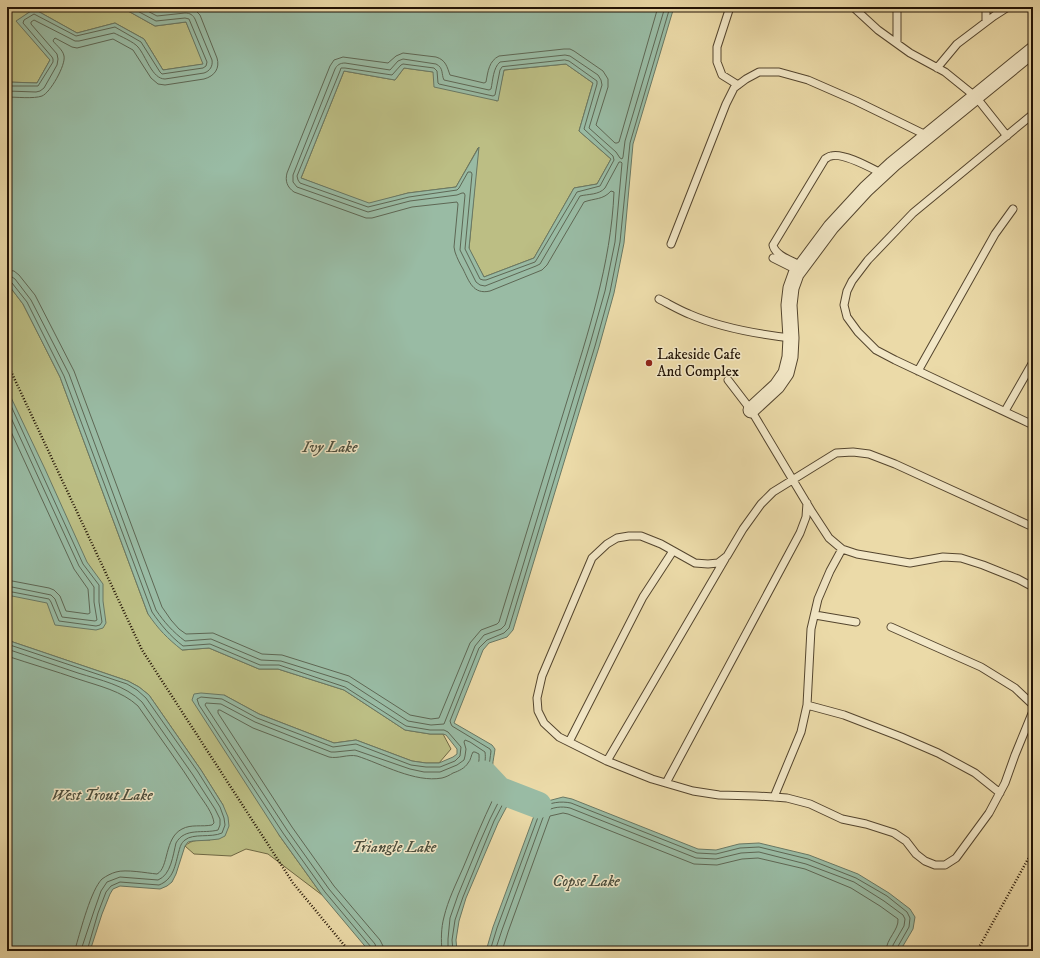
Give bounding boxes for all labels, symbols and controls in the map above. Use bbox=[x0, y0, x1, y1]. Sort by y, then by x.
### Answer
place label: Lakeside Cafe And Complex bbox=[657, 345, 741, 381]
marker: Lakeside Cafe And Complex bbox=[644, 358, 654, 368]
water label: Ivy Lake bbox=[302, 437, 358, 457]
water label: West Trout Lake bbox=[51, 785, 153, 805]
water label: Triangle Lake bbox=[352, 837, 437, 857]
water label: Copse Lake bbox=[552, 871, 620, 891]

